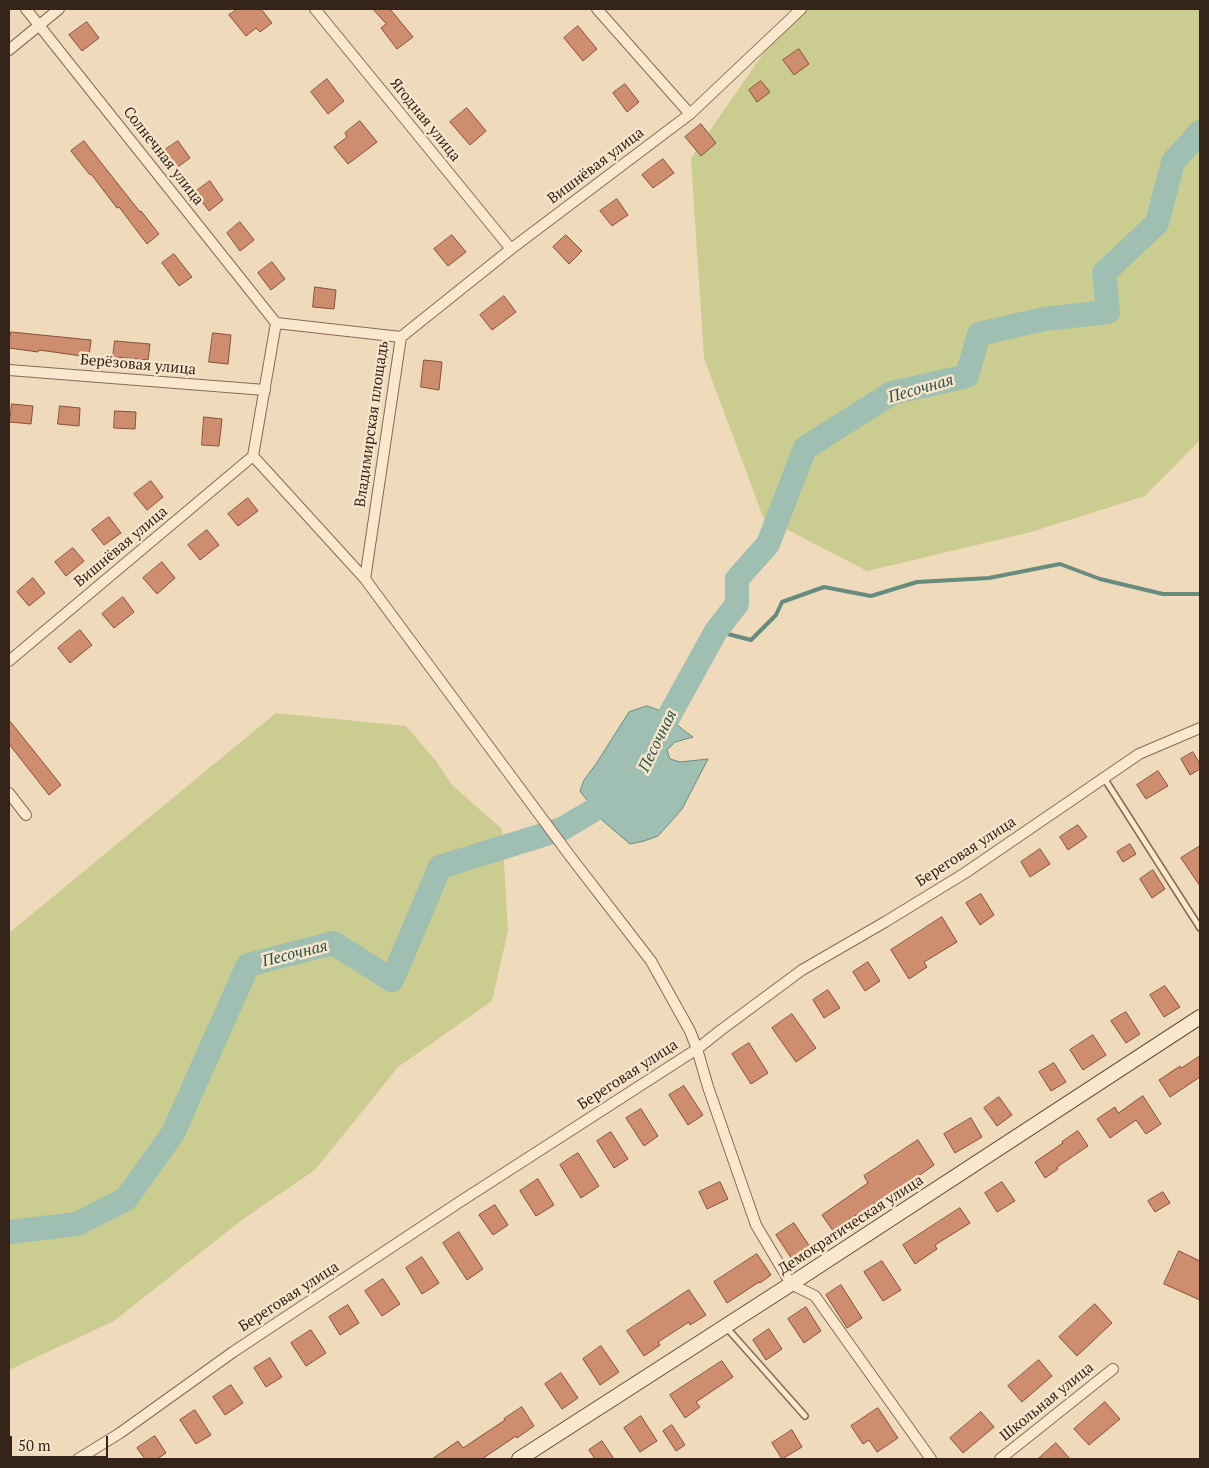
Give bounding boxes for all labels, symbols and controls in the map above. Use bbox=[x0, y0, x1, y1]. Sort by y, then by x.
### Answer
street label: Ягодная улица bbox=[386, 75, 464, 165]
street label: Солнечная улица bbox=[119, 103, 207, 209]
street label: Вишнёвая улица bbox=[544, 124, 648, 208]
street label: Владимирская площадь bbox=[351, 340, 393, 508]
street label: Берёзовая улица bbox=[79, 351, 197, 379]
water label: Песочная bbox=[886, 371, 956, 407]
street label: Вишнёвая улица bbox=[71, 503, 171, 591]
water label: Песочная bbox=[635, 707, 681, 775]
street label: Береговая улица bbox=[913, 813, 1019, 891]
water label: Песочная bbox=[260, 937, 330, 971]
street label: Береговая улица bbox=[575, 1036, 681, 1114]
street label: Демократическая улица bbox=[775, 1171, 927, 1279]
street label: Береговая улица bbox=[236, 1258, 342, 1336]
street label: Школьная улица bbox=[997, 1359, 1097, 1445]
scale bar bbox=[12, 1426, 110, 1458]
text: 50 m bbox=[18, 1435, 51, 1455]

